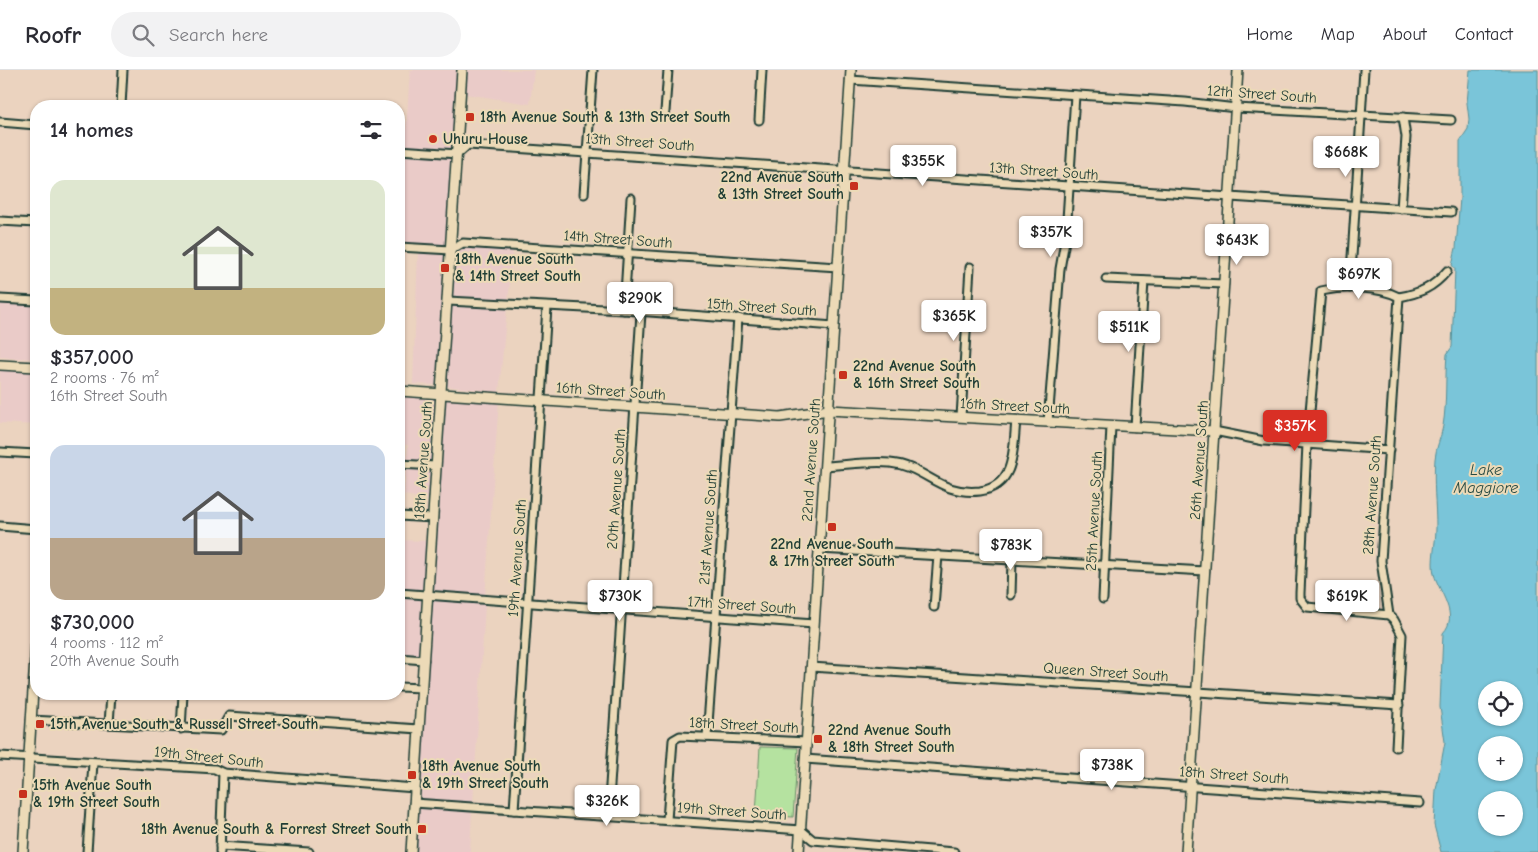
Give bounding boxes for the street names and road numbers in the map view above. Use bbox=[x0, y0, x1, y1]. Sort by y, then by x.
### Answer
street label: 12th Street South bbox=[1207, 81, 1317, 107]
street label: 13th Street South bbox=[585, 129, 695, 155]
street label: 13th Street South bbox=[989, 158, 1099, 184]
street label: 14th Street South bbox=[563, 226, 673, 252]
street label: 15th Street South bbox=[706, 294, 818, 320]
street label: 16th Street South bbox=[555, 378, 667, 404]
street label: 16th Street South bbox=[960, 394, 1070, 418]
street label: 22nd Avenue South bbox=[798, 398, 824, 522]
street label: 26th Avenue South bbox=[1186, 399, 1212, 521]
street label: 18th Avenue South bbox=[410, 401, 436, 519]
street label: 20th Avenue South bbox=[603, 428, 629, 550]
street label: 28th Avenue South bbox=[1359, 435, 1385, 555]
street label: 25th Avenue South bbox=[1082, 451, 1106, 571]
street label: 21st Avenue South bbox=[695, 468, 721, 586]
street label: 19th Avenue South bbox=[504, 498, 530, 618]
street label: 17th Street South bbox=[687, 592, 797, 618]
street label: Queen Street South bbox=[1043, 659, 1169, 685]
street label: 18th Street South bbox=[689, 713, 799, 737]
street label: 19th Street South bbox=[153, 742, 265, 772]
street label: 18th Street South bbox=[1179, 762, 1289, 788]
street label: 19th Street South bbox=[676, 798, 788, 824]

